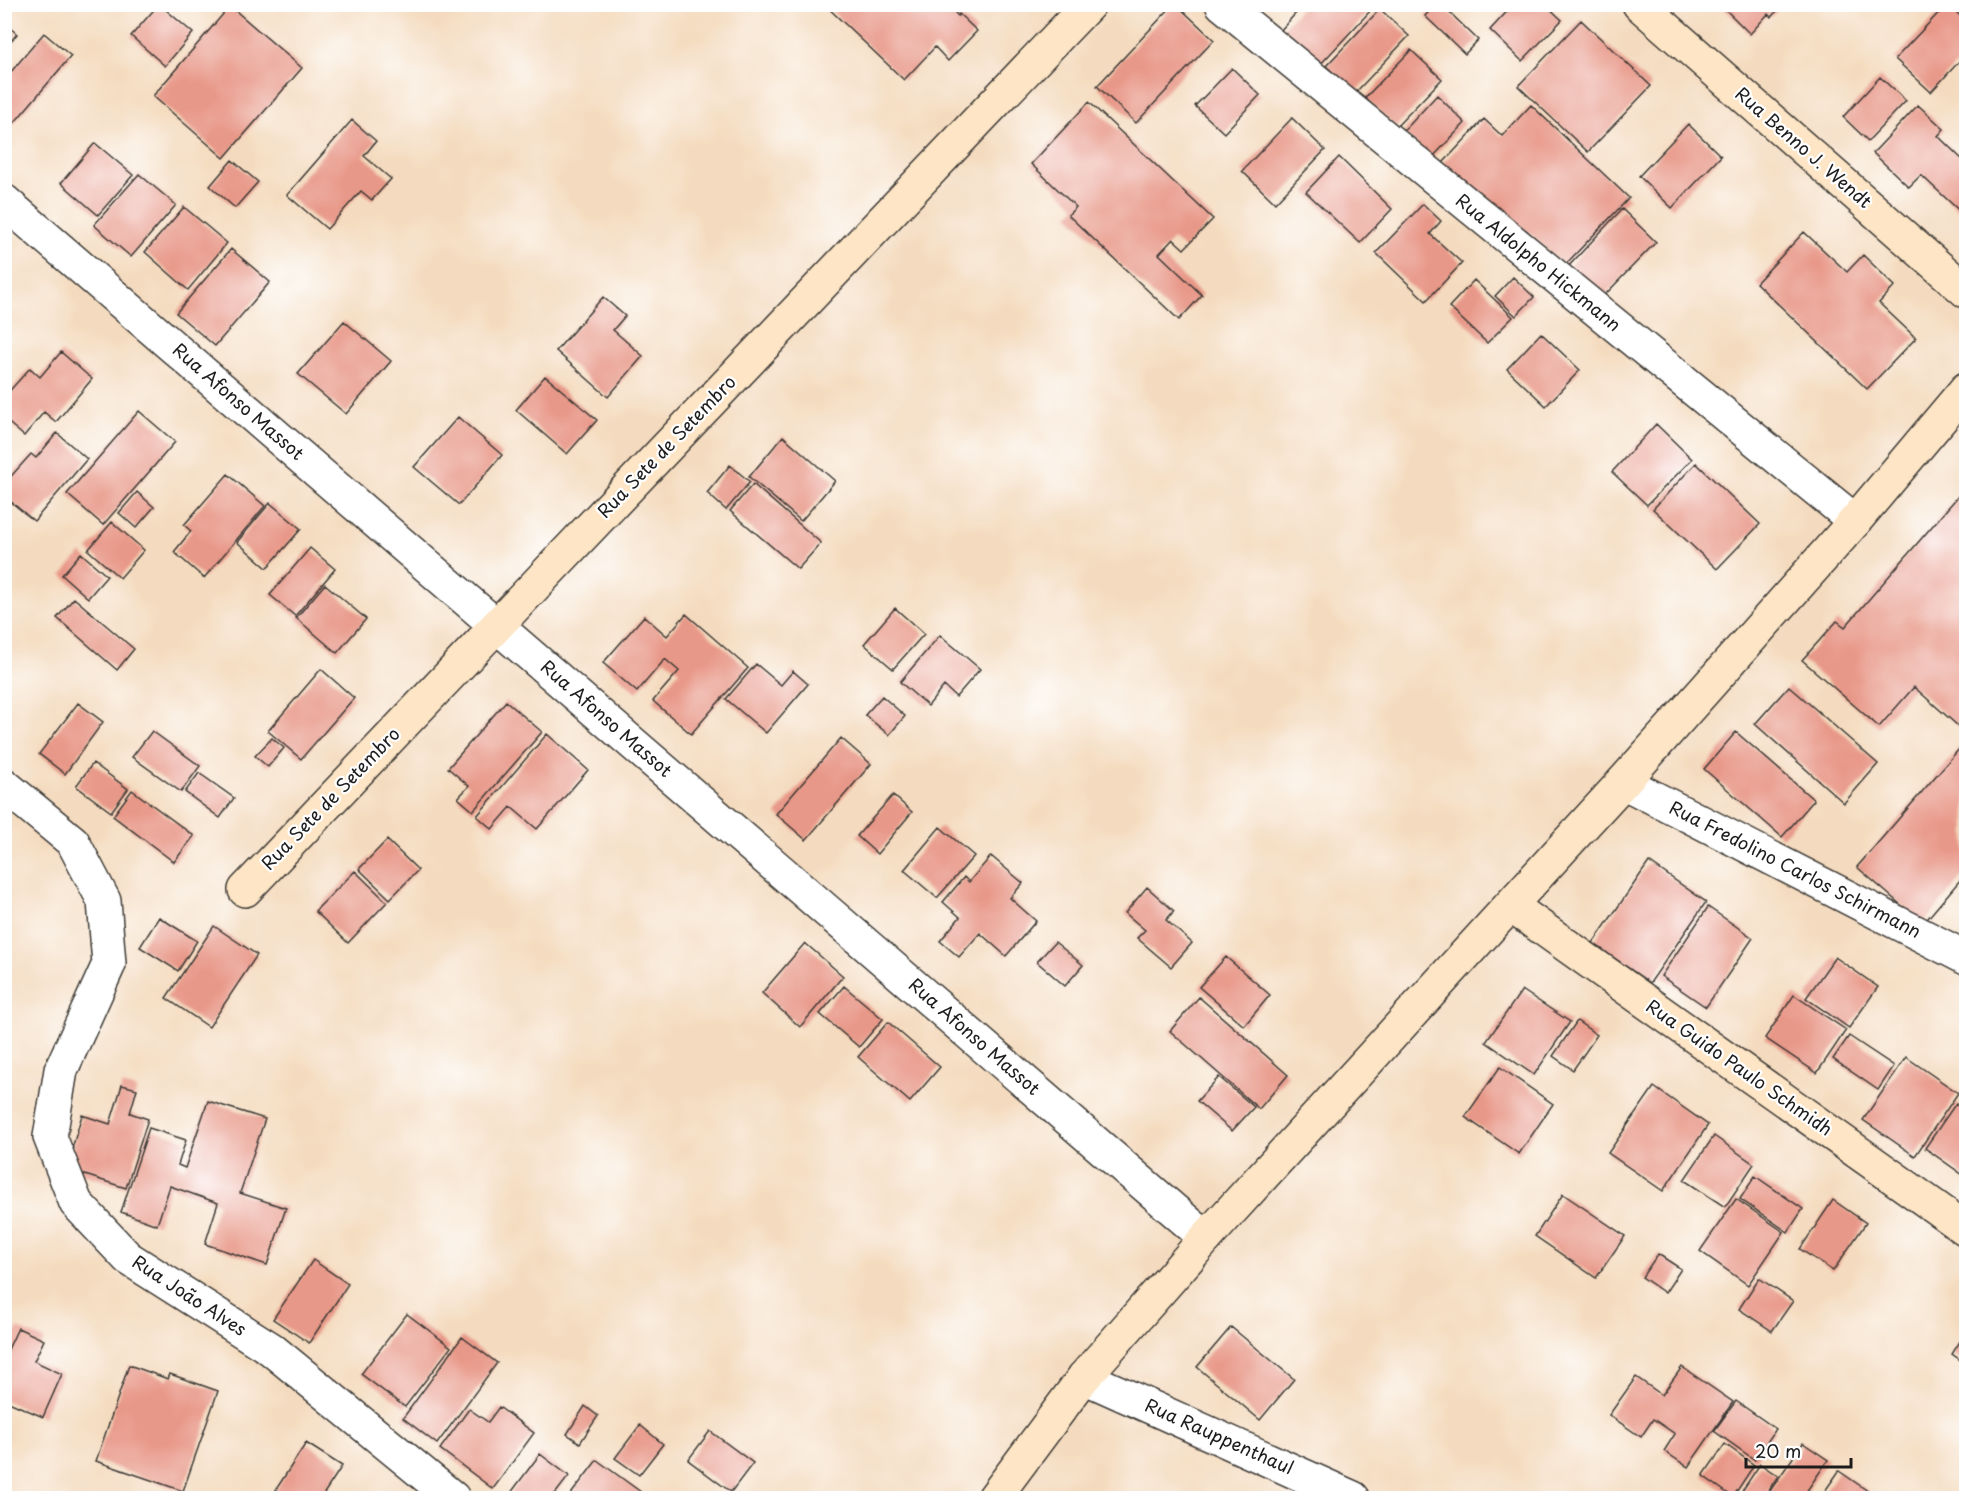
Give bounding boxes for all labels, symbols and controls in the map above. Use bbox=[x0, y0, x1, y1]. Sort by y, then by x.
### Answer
street label: Rua Benno J. Wendt bbox=[1730, 80, 1878, 214]
street label: Rua Aldolpho Hickmann bbox=[1450, 186, 1628, 337]
street label: Rua Afonso Massot bbox=[167, 336, 311, 466]
street label: Rua Sete de Setembro bbox=[590, 368, 741, 524]
street label: Rua Afonso Massot bbox=[535, 653, 679, 783]
street label: Rua Sete de Setembro bbox=[254, 720, 405, 876]
street label: Rua Fredolino Carlos Schirmann bbox=[1665, 793, 1926, 944]
street label: Rua Afonso Massot bbox=[903, 971, 1047, 1101]
street label: Rua Guido Paulo Schmidh bbox=[1641, 992, 1839, 1142]
street label: Rua João Alves bbox=[127, 1248, 252, 1342]
street label: Rua Rauppenthaul bbox=[1141, 1391, 1298, 1480]
scale bar bbox=[1746, 1431, 1851, 1469]
text: 20 m bbox=[1755, 1437, 1801, 1464]

